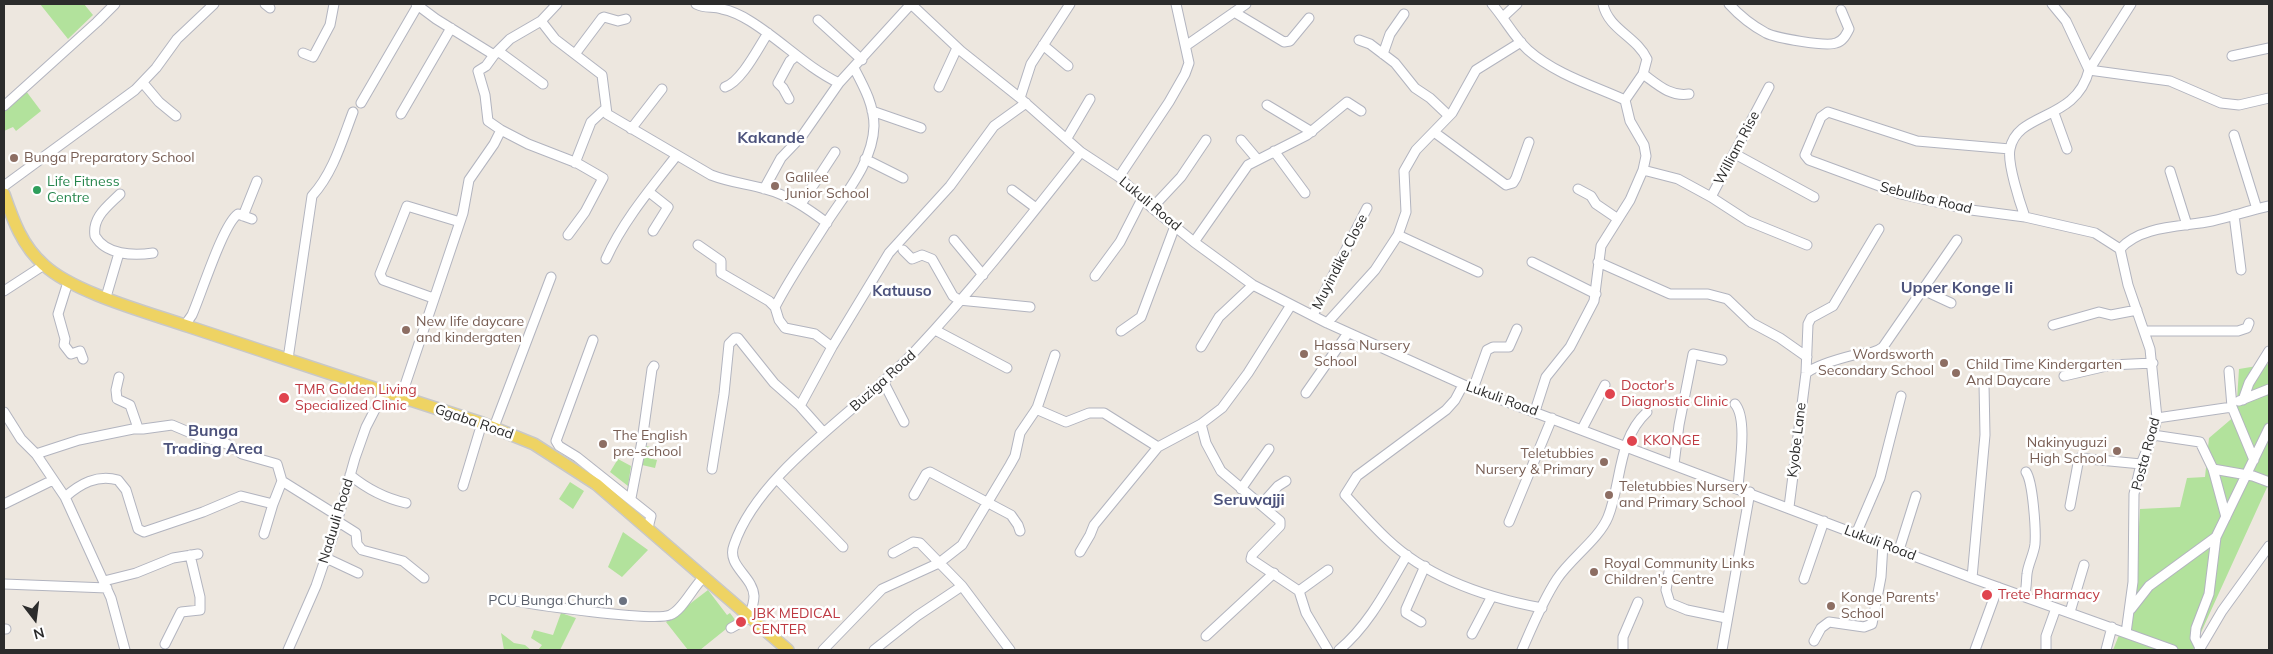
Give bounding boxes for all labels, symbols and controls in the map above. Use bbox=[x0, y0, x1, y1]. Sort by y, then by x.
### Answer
street label: William Rise bbox=[1711, 108, 1763, 188]
district label: Kakande bbox=[737, 128, 805, 148]
place label: Bunga Preparatory School bbox=[24, 150, 195, 166]
marker: Bunga Preparatory School bbox=[8, 152, 20, 164]
place label: Galilee Junior School bbox=[785, 170, 869, 202]
street label: Lukuli Road bbox=[1116, 173, 1184, 235]
place label: Life Fitness Centre bbox=[47, 174, 120, 206]
street label: Sebuliba Road bbox=[1878, 178, 1974, 218]
marker: Galilee Junior School bbox=[769, 180, 781, 192]
marker: Life Fitness Centre bbox=[31, 184, 43, 196]
street label: Muyindike Close bbox=[1309, 212, 1371, 312]
district label: Upper Konge Ii bbox=[1901, 278, 2013, 298]
district label: Katuuso bbox=[872, 282, 932, 300]
place label: New life daycare and kindergaten bbox=[416, 314, 524, 347]
marker: New life daycare and kindergaten bbox=[400, 324, 412, 336]
place label: Hassa Nursery School bbox=[1314, 338, 1410, 371]
street label: Buziga Road bbox=[847, 347, 919, 415]
place label: Wordsworth Secondary School bbox=[1818, 347, 1934, 380]
marker: Hassa Nursery School bbox=[1298, 348, 1310, 360]
marker: Wordsworth Secondary School bbox=[1938, 357, 1950, 369]
place label: Child Time Kindergarten And Daycare bbox=[1966, 357, 2122, 390]
marker: Child Time Kindergarten And Daycare bbox=[1950, 367, 1962, 379]
street label: Lukuli Road bbox=[1464, 378, 1540, 420]
place label: Doctor's Diagnostic Clinic bbox=[1621, 378, 1728, 411]
place label: TMR Golden Living Specialized Clinic bbox=[295, 382, 417, 414]
marker: Doctor's Diagnostic Clinic bbox=[1603, 387, 1617, 401]
marker: TMR Golden Living Specialized Clinic bbox=[277, 391, 291, 405]
street label: Ggaba Road bbox=[433, 401, 515, 443]
street label: Kyobe Lane bbox=[1784, 402, 1810, 478]
street label: Posta Road bbox=[2128, 416, 2164, 492]
district label: Bunga Trading Area bbox=[163, 421, 263, 459]
place label: The English pre-school bbox=[613, 428, 688, 461]
place label: KKONGE bbox=[1643, 433, 1700, 449]
marker: KKONGE bbox=[1625, 434, 1639, 448]
place label: Nakinyuguzi High School bbox=[2027, 435, 2107, 468]
marker: The English pre-school bbox=[597, 438, 609, 450]
marker: Nakinyuguzi High School bbox=[2111, 445, 2123, 457]
place label: Teletubbies Nursery & Primary bbox=[1475, 446, 1594, 478]
marker: Teletubbies Nursery & Primary bbox=[1598, 456, 1610, 468]
street label: Naduuli Road bbox=[315, 476, 357, 566]
place label: Teletubbies Nursery and Primary School bbox=[1619, 479, 1747, 512]
marker: Teletubbies Nursery and Primary School bbox=[1603, 489, 1615, 501]
district label: Seruwajji bbox=[1213, 490, 1285, 510]
street label: Lukuli Road bbox=[1842, 522, 1918, 564]
place label: Royal Community Links Children's Centre bbox=[1604, 556, 1755, 588]
marker: Royal Community Links Children's Centre bbox=[1588, 566, 1600, 578]
place label: Trete Pharmacy bbox=[1998, 587, 2100, 603]
marker: Trete Pharmacy bbox=[1980, 588, 1994, 602]
place label: Konge Parents' School bbox=[1841, 590, 1939, 622]
place label: PCU Bunga Church bbox=[488, 593, 613, 609]
north arrow bbox=[10, 594, 60, 644]
marker: PCU Bunga Church bbox=[617, 595, 629, 607]
marker: Konge Parents' School bbox=[1825, 600, 1837, 612]
place label: JBK MEDICAL CENTER bbox=[752, 606, 840, 638]
marker: JBK MEDICAL CENTER bbox=[734, 615, 748, 629]
text: N bbox=[31, 623, 46, 644]

